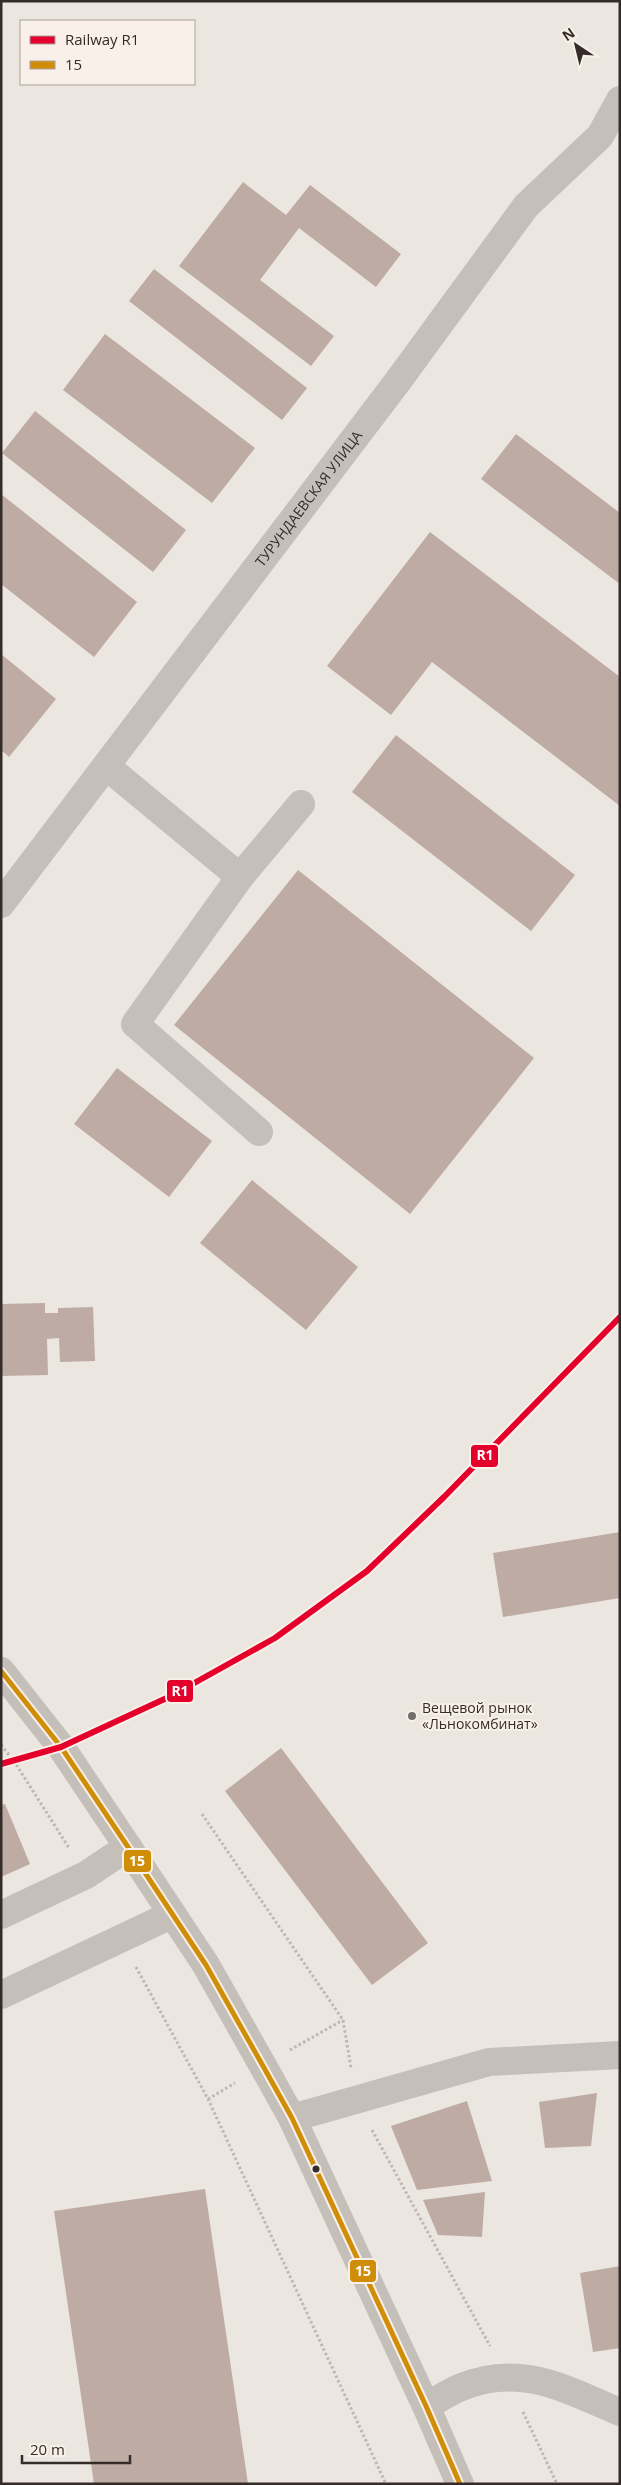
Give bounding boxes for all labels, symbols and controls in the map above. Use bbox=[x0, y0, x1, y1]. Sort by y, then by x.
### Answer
legend bbox=[20, 20, 195, 85]
north arrow bbox=[551, 20, 601, 70]
text: N bbox=[558, 23, 578, 45]
text: Railway R1 bbox=[65, 29, 139, 49]
text: 15 bbox=[65, 54, 82, 74]
street label: ТУРУНДАЕВСКАЯ УЛИЦА bbox=[251, 426, 366, 570]
line badge: R1 bbox=[470, 1444, 499, 1468]
text: R1 bbox=[476, 1445, 494, 1464]
line badge: R1 bbox=[166, 1679, 194, 1703]
text: R1 bbox=[171, 1681, 189, 1700]
place label: Вещевой рынок «Льнокомбинат» bbox=[422, 1698, 538, 1733]
marker: Вещевой рынок «Льнокомбинат» bbox=[406, 1710, 418, 1722]
line badge: 15 bbox=[123, 1849, 152, 1873]
text: 15 bbox=[129, 1851, 145, 1870]
unlabelled marker bbox=[311, 2164, 321, 2174]
line badge: 15 bbox=[349, 2259, 377, 2283]
text: 15 bbox=[355, 2261, 371, 2280]
scale bar bbox=[22, 2432, 130, 2464]
text: 20 m bbox=[30, 2439, 65, 2459]

